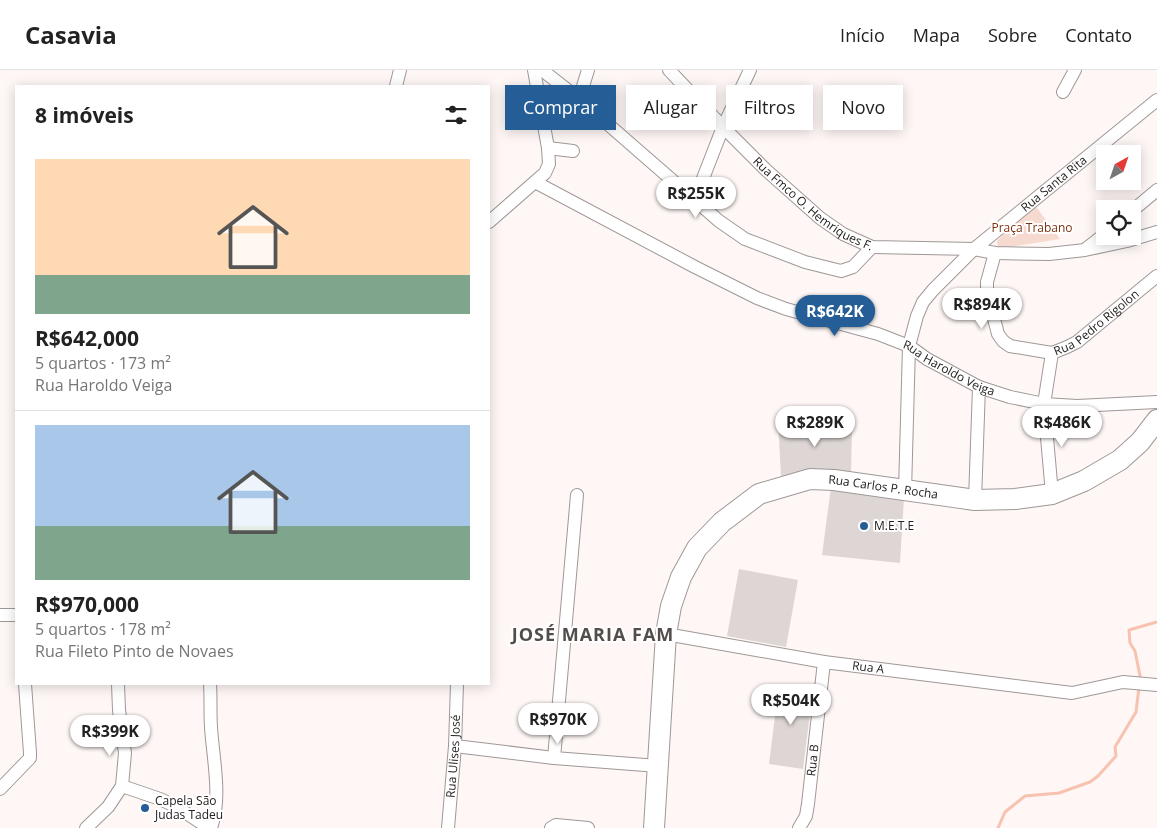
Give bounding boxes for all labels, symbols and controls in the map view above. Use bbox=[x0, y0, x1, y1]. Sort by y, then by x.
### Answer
text: Casavia bbox=[25, 18, 117, 51]
text: Início bbox=[840, 23, 885, 47]
text: Mapa bbox=[913, 23, 960, 47]
text: Sobre bbox=[988, 23, 1037, 47]
text: Contato bbox=[1065, 23, 1132, 47]
chip: Comprar bbox=[505, 85, 616, 130]
chip: Alugar bbox=[626, 85, 716, 130]
chip: Filtros bbox=[726, 85, 813, 130]
chip: Novo bbox=[823, 85, 903, 130]
text: 8 imóveis bbox=[35, 101, 134, 129]
icon: filters bbox=[442, 101, 470, 129]
north arrow bbox=[1096, 145, 1141, 190]
map controls bbox=[1096, 145, 1141, 245]
street label: Rua Santa Rita bbox=[1017, 151, 1090, 216]
street label: Rua Fmco O. Hemriques F. bbox=[750, 153, 876, 255]
pin: R$255K bbox=[655, 176, 737, 219]
text: R$255K bbox=[667, 182, 725, 204]
icon: home bbox=[208, 192, 298, 282]
button: locate bbox=[1096, 200, 1141, 245]
park label: Praça Trabano bbox=[991, 219, 1073, 236]
street label: Rua Pedro Rigolon bbox=[1051, 285, 1142, 359]
pin: R$894K bbox=[941, 288, 1023, 330]
text: R$894K bbox=[953, 293, 1011, 315]
pin: R$642K bbox=[794, 294, 876, 337]
text: R$642K bbox=[806, 300, 864, 322]
text: R$642,000 bbox=[35, 324, 139, 352]
street label: Rua Haroldo Veiga bbox=[901, 336, 997, 400]
text: 5 quartos · 173 m² bbox=[35, 352, 171, 374]
text: Rua Haroldo Veiga bbox=[35, 374, 172, 396]
pin: R$289K bbox=[774, 406, 856, 448]
pin: R$486K bbox=[1021, 406, 1103, 448]
text: R$289K bbox=[786, 411, 844, 433]
text: R$486K bbox=[1033, 411, 1091, 433]
icon: home bbox=[208, 457, 298, 547]
street label: Rua Carlos P. Rocha bbox=[828, 471, 939, 503]
place label: M.E.T.E bbox=[874, 517, 914, 534]
marker: M.E.T.E bbox=[858, 520, 870, 532]
text: R$970,000 bbox=[35, 590, 139, 618]
text: 5 quartos · 178 m² bbox=[35, 618, 171, 640]
district label: JOSÉ MARIA FAM bbox=[510, 622, 674, 646]
text: Rua Fileto Pinto de Novaes bbox=[35, 640, 234, 662]
street label: Rua A bbox=[851, 657, 886, 678]
pin: R$504K bbox=[750, 684, 832, 726]
text: R$504K bbox=[762, 689, 820, 711]
pin: R$970K bbox=[517, 702, 599, 745]
text: R$970K bbox=[529, 708, 587, 730]
pin: R$399K bbox=[69, 714, 151, 757]
street label: Rua Ulises José bbox=[442, 714, 464, 799]
text: R$399K bbox=[81, 720, 139, 742]
street label: Rua B bbox=[802, 743, 823, 777]
place label: Capela São Judas Tadeu bbox=[154, 792, 223, 823]
marker: Capela São Judas Tadeu bbox=[139, 802, 151, 814]

